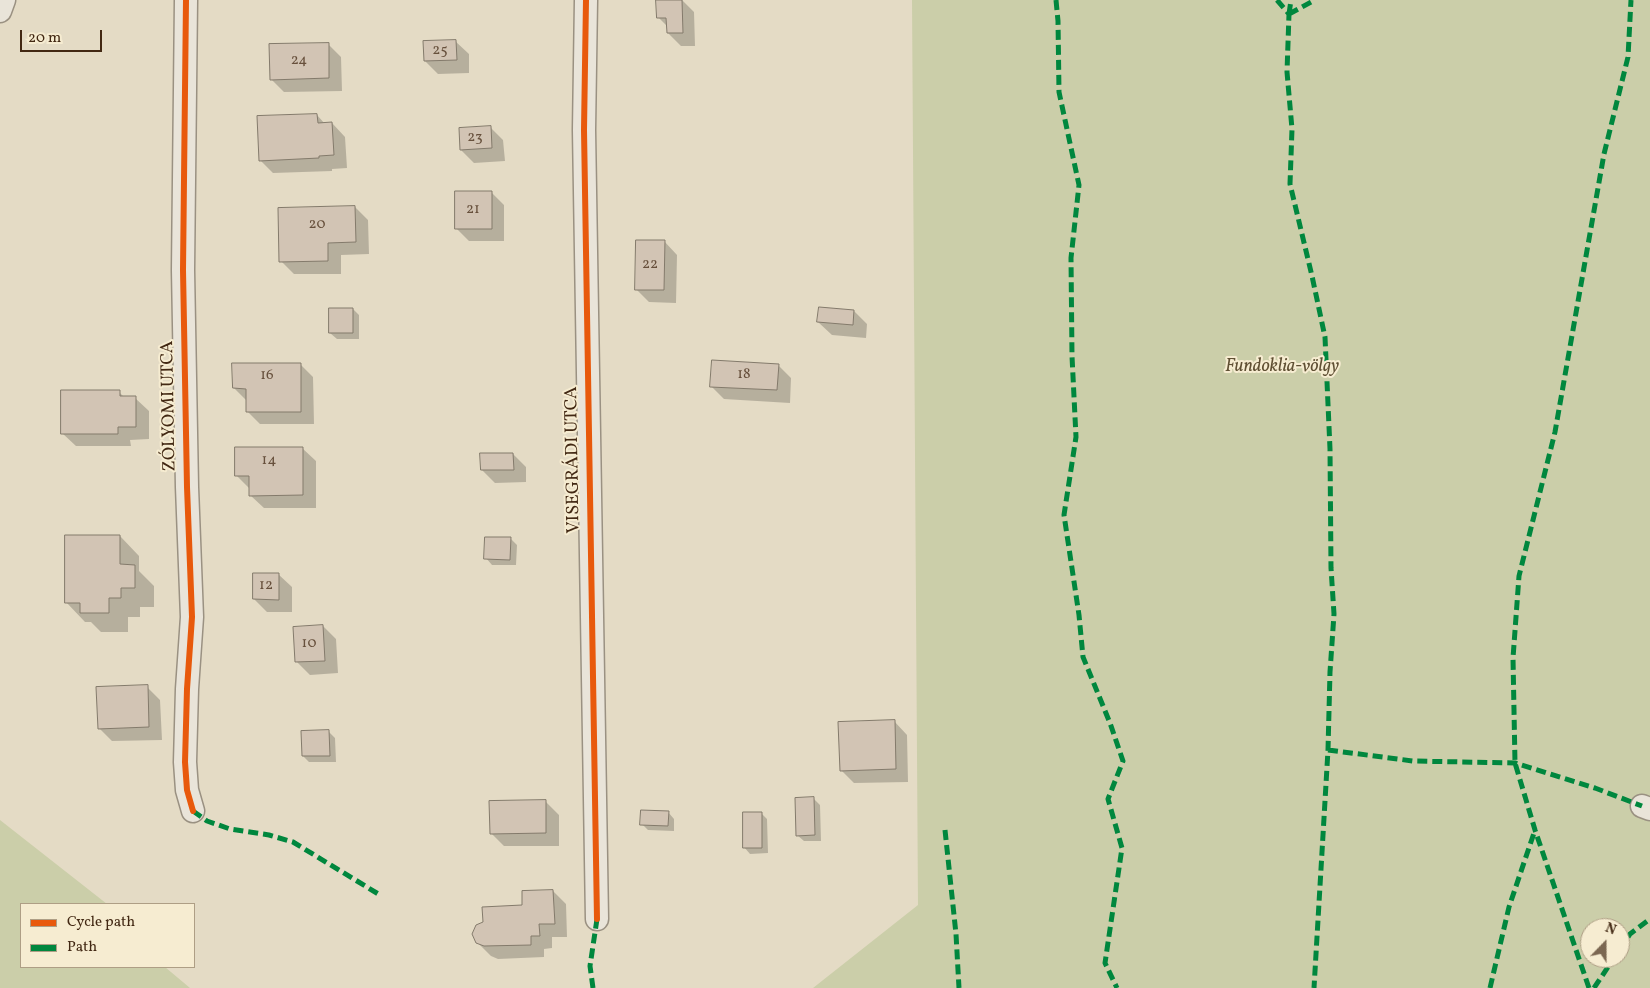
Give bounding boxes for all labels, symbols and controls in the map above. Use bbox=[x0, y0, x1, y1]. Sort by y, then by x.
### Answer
scale bar bbox=[22, 20, 105, 52]
text: 20 m bbox=[28, 28, 61, 49]
house number: 25 bbox=[432, 42, 448, 60]
house number: 24 bbox=[291, 52, 307, 70]
house number: 23 bbox=[467, 129, 483, 147]
house number: 21 bbox=[466, 201, 480, 219]
house number: 20 bbox=[309, 216, 325, 234]
house number: 22 bbox=[642, 256, 658, 274]
street label: ZÓLYOMI UTCA bbox=[158, 340, 182, 472]
park label: Fundoklia-völgy bbox=[1225, 357, 1339, 379]
house number: 18 bbox=[737, 366, 751, 384]
house number: 16 bbox=[260, 367, 274, 385]
street label: VISEGRÁDI UTCA bbox=[562, 386, 586, 534]
house number: 14 bbox=[262, 452, 276, 470]
house number: 12 bbox=[259, 577, 273, 595]
house number: 10 bbox=[302, 635, 316, 653]
legend bbox=[20, 903, 195, 968]
text: Cycle path bbox=[67, 912, 135, 933]
north arrow bbox=[1580, 918, 1630, 968]
text: N bbox=[1602, 919, 1619, 940]
text: Path bbox=[67, 937, 97, 958]

